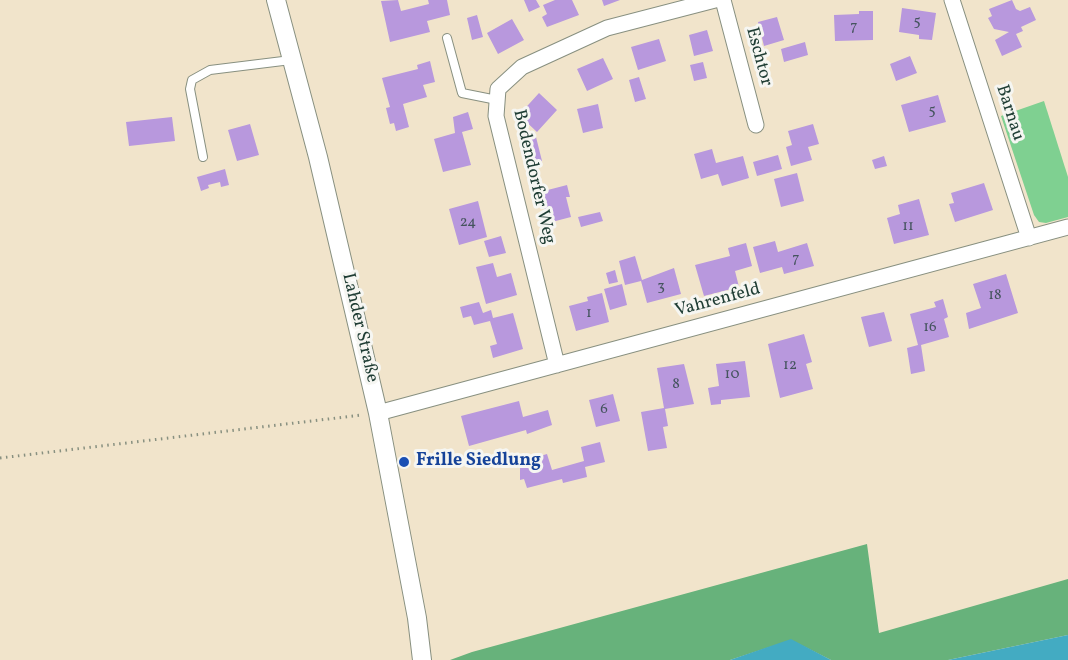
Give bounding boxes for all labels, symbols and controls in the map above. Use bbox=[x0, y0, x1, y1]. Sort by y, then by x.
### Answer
house number: 5 bbox=[913, 13, 921, 31]
house number: 7 bbox=[850, 18, 858, 36]
street label: Eschtor bbox=[740, 25, 776, 89]
street label: Barnau bbox=[990, 82, 1028, 144]
house number: 5 bbox=[928, 102, 936, 120]
street label: Bodendorfer Weg bbox=[507, 108, 559, 246]
house number: 24 bbox=[460, 214, 476, 232]
house number: 11 bbox=[902, 218, 914, 236]
house number: 7 bbox=[792, 250, 800, 268]
street label: Lahder Straße bbox=[336, 271, 382, 385]
house number: 3 bbox=[657, 278, 665, 296]
street label: Vahrenfeld bbox=[673, 279, 763, 323]
house number: 18 bbox=[988, 287, 1002, 305]
house number: 1 bbox=[586, 305, 592, 323]
house number: 16 bbox=[923, 319, 937, 337]
house number: 12 bbox=[783, 357, 797, 375]
house number: 10 bbox=[725, 366, 739, 384]
house number: 8 bbox=[672, 376, 680, 394]
house number: 6 bbox=[600, 401, 608, 419]
place label: Frille Siedlung bbox=[416, 451, 541, 473]
marker: Frille Siedlung bbox=[397, 455, 411, 469]

